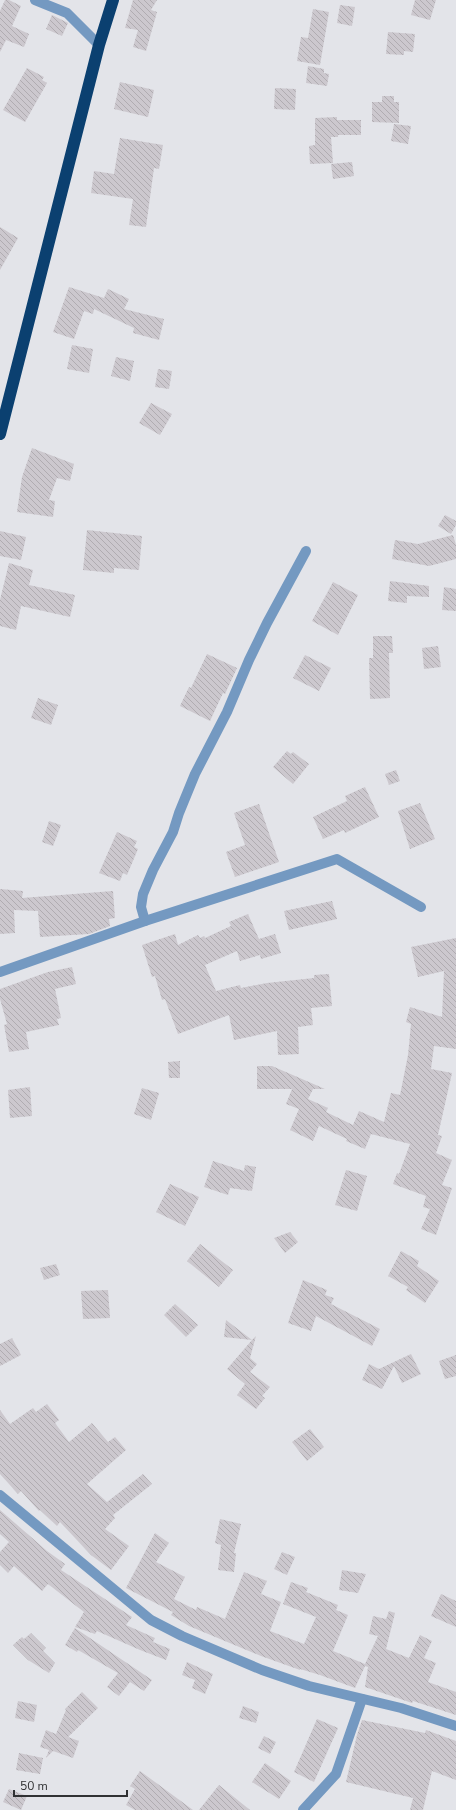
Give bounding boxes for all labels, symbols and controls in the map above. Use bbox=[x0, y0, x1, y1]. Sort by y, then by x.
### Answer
scale bar bbox=[14, 1772, 127, 1798]
text: 50 m bbox=[20, 1778, 48, 1794]

